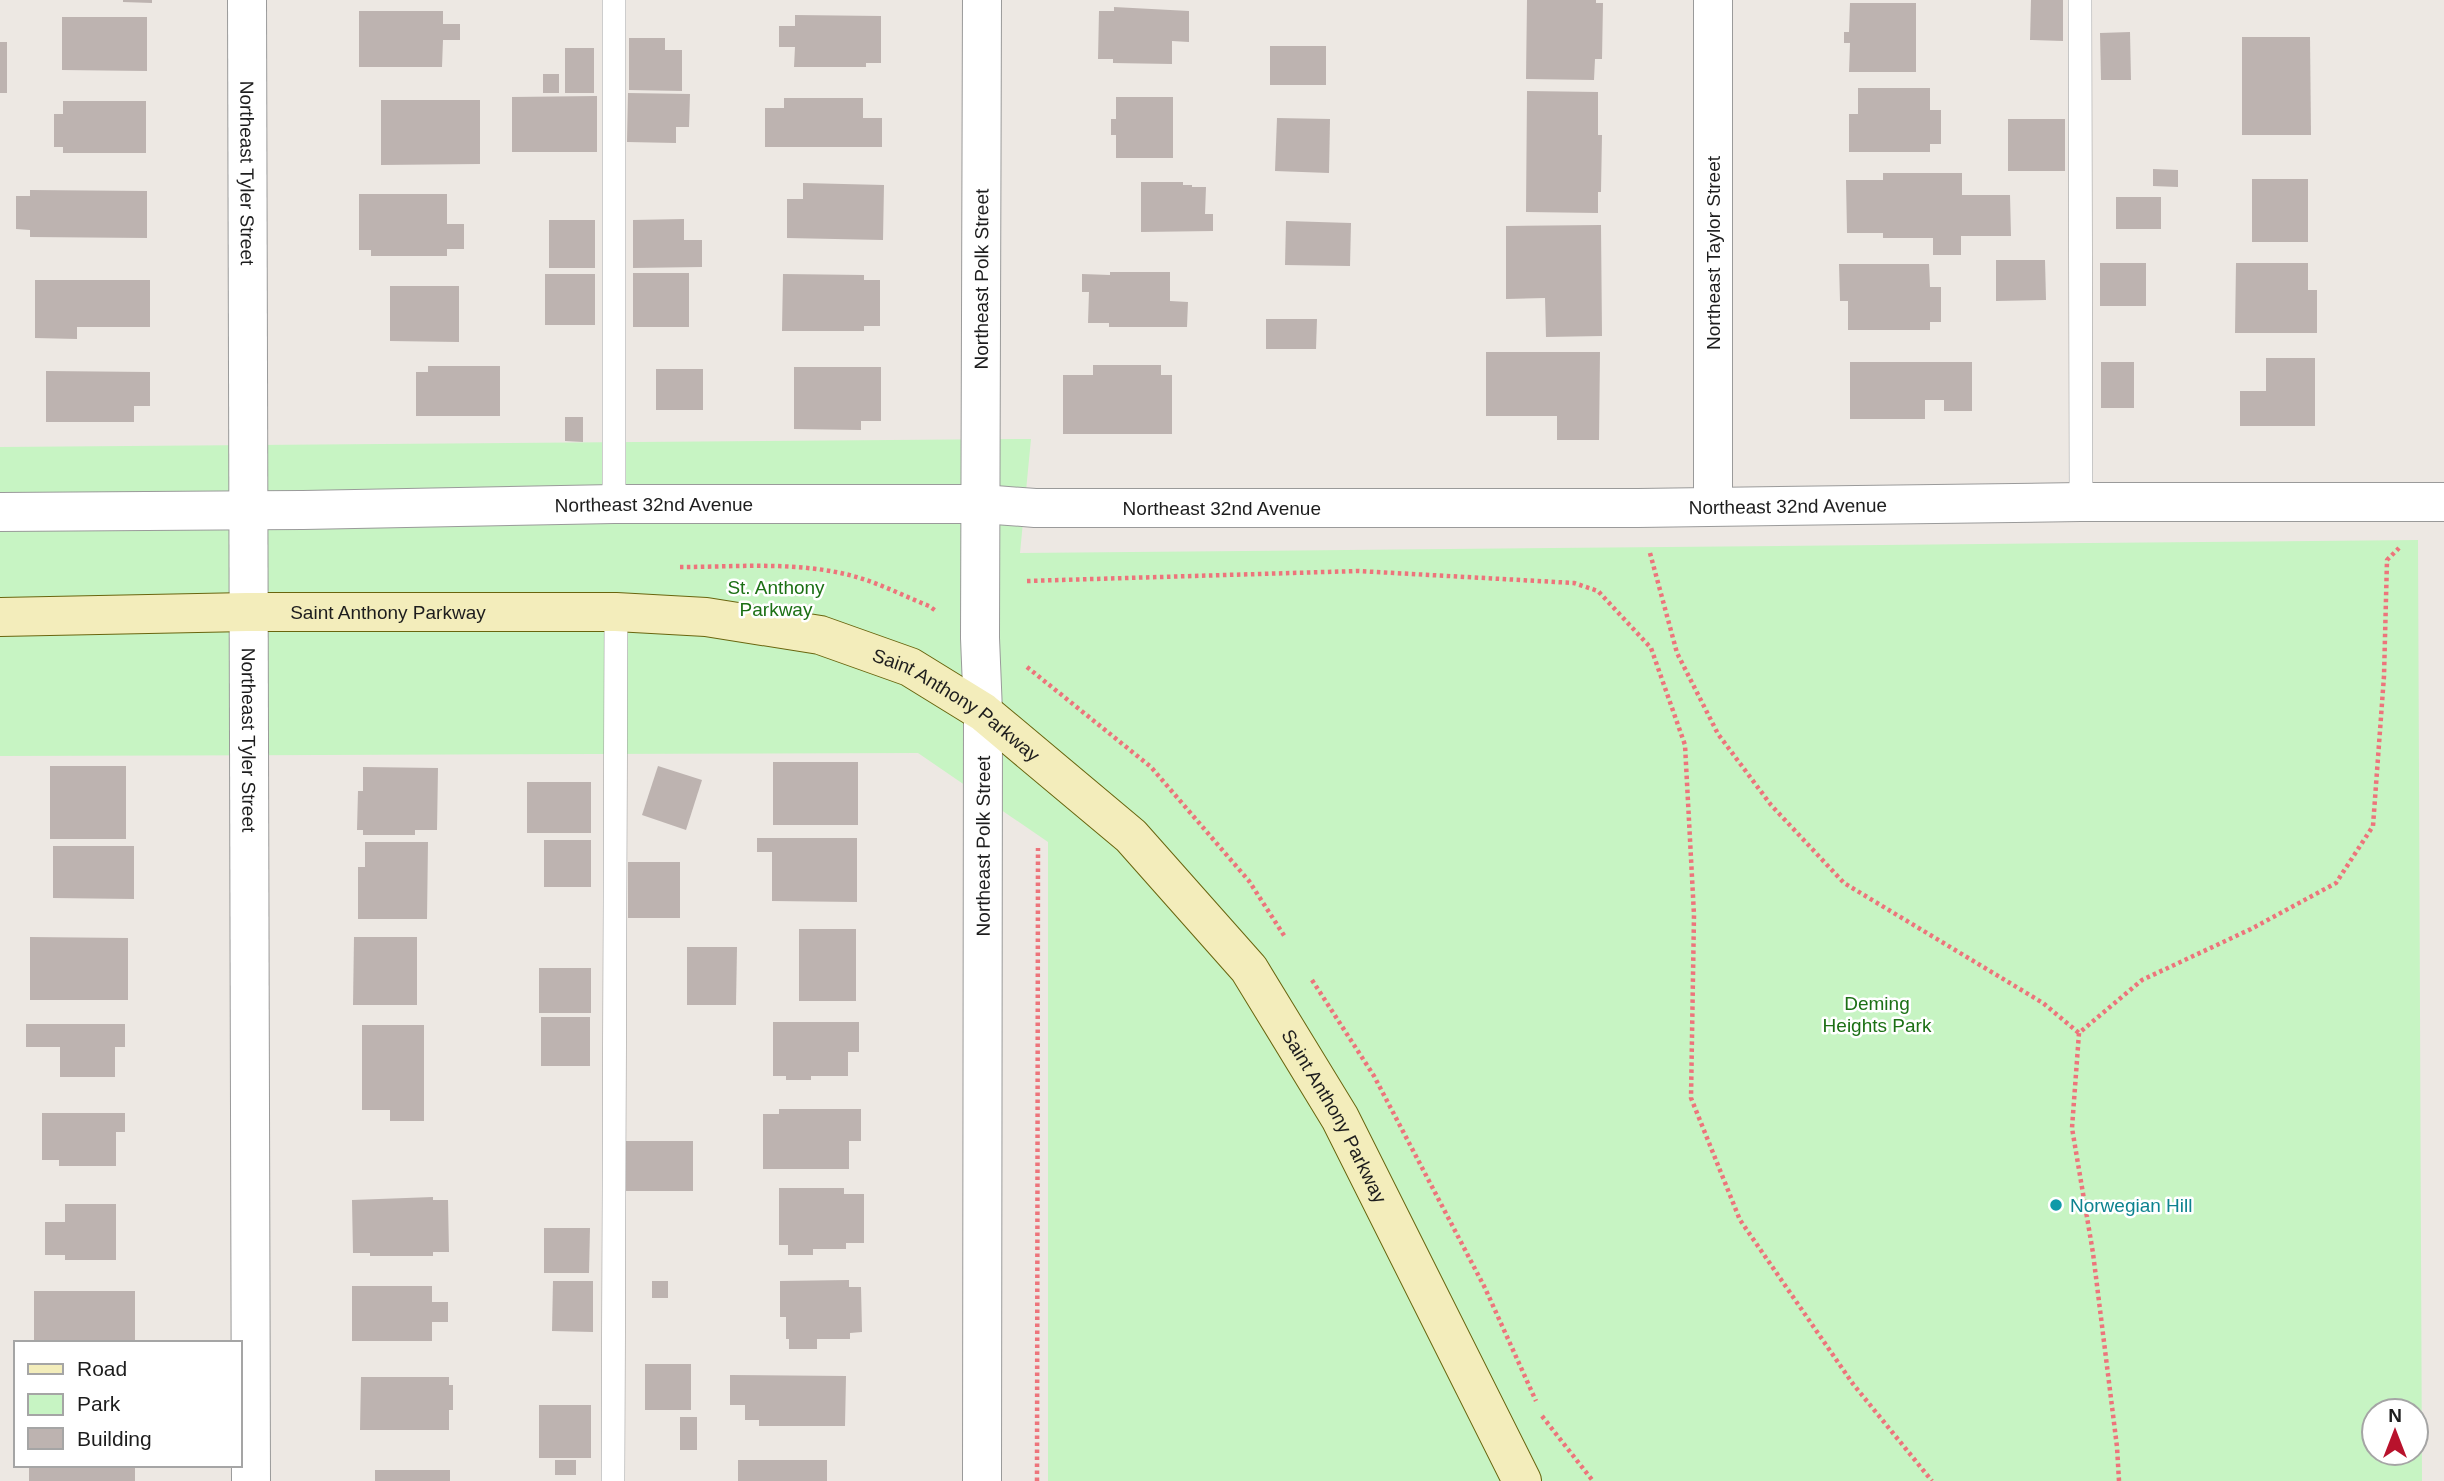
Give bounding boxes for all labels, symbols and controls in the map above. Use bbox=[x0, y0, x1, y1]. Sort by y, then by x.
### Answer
street label: Northeast Tyler Street bbox=[236, 81, 258, 266]
street label: Northeast Taylor Street bbox=[1703, 155, 1724, 350]
street label: Northeast Polk Street bbox=[971, 188, 992, 369]
street label: Northeast 32nd Avenue bbox=[555, 494, 753, 516]
street label: Northeast 32nd Avenue bbox=[1688, 495, 1887, 518]
street label: Northeast 32nd Avenue bbox=[1123, 498, 1321, 519]
park label: St. Anthony Parkway bbox=[727, 577, 825, 620]
street label: Saint Anthony Parkway bbox=[290, 602, 486, 623]
street label: Saint Anthony Parkway bbox=[870, 645, 1044, 766]
street label: Northeast Tyler Street bbox=[238, 648, 259, 833]
street label: Northeast Polk Street bbox=[973, 755, 994, 936]
park label: Deming Heights Park bbox=[1823, 993, 1932, 1036]
street label: Saint Anthony Parkway bbox=[1277, 1026, 1391, 1207]
place label: Norwegian Hill bbox=[2070, 1195, 2193, 1216]
marker: Norwegian Hill bbox=[2048, 1197, 2064, 1213]
legend bbox=[14, 1341, 242, 1467]
text: Road bbox=[77, 1357, 127, 1380]
text: Park bbox=[77, 1392, 121, 1415]
north arrow bbox=[2360, 1397, 2430, 1467]
text: N bbox=[2388, 1405, 2402, 1426]
text: Building bbox=[77, 1427, 152, 1450]

